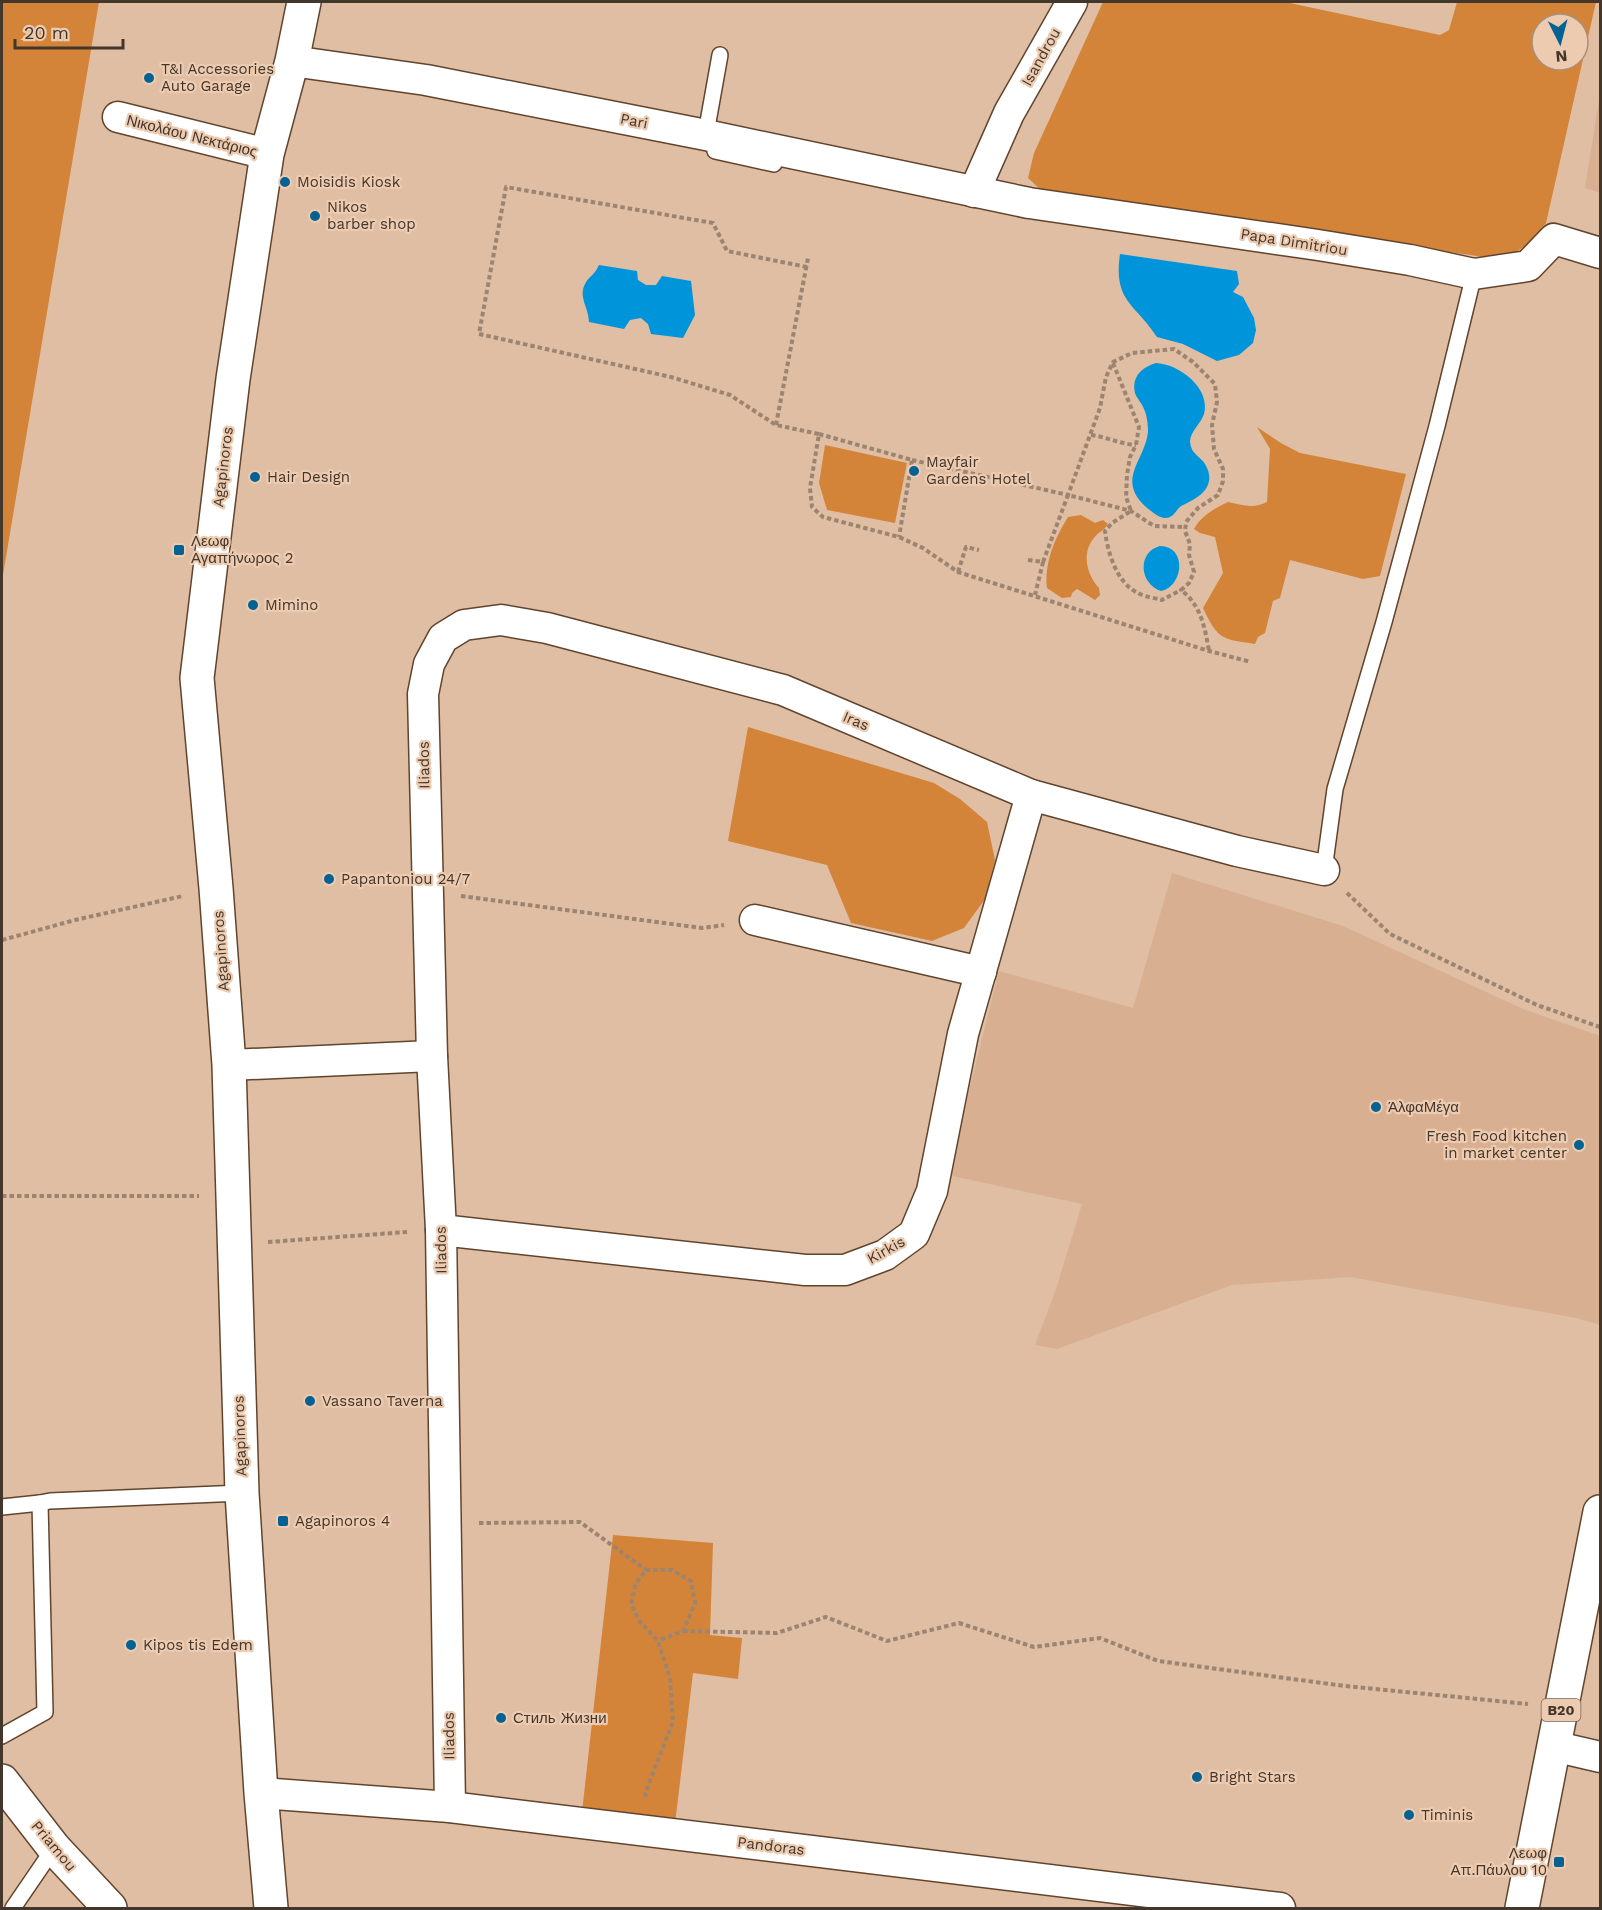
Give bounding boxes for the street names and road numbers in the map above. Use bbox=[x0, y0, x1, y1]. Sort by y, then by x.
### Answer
street label: Isandrou bbox=[1018, 25, 1064, 89]
street label: Pari bbox=[619, 110, 649, 132]
street label: Νικολάου Νεκτάριος bbox=[125, 111, 259, 161]
street label: Papa Dimitriou bbox=[1239, 225, 1349, 259]
street label: Agapinoros bbox=[209, 426, 237, 508]
street label: Iras bbox=[840, 708, 872, 735]
street label: Iliados bbox=[415, 741, 433, 789]
street label: Agapinoros bbox=[209, 910, 233, 992]
street label: Iliados bbox=[432, 1226, 450, 1274]
street label: Kirkis bbox=[864, 1232, 908, 1268]
street label: Agapinoros bbox=[230, 1395, 250, 1477]
road number: B20 bbox=[1542, 1699, 1580, 1721]
street label: Iliados bbox=[440, 1712, 458, 1760]
street label: Priamou bbox=[28, 1817, 80, 1875]
street label: Pandoras bbox=[736, 1833, 806, 1859]

